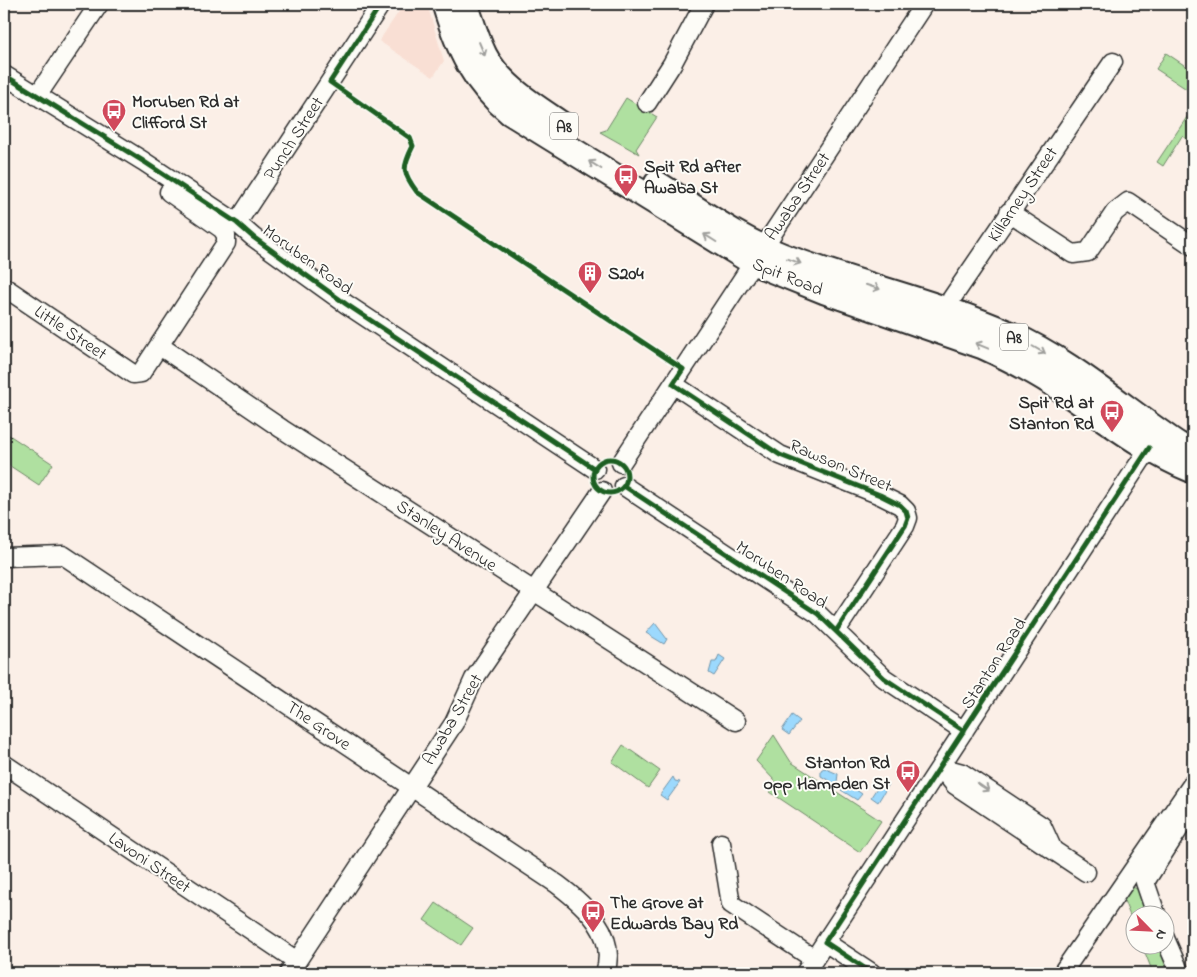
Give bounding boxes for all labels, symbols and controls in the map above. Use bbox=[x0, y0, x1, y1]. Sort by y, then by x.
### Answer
one-way arrow bbox=[478, 41, 488, 56]
place label: Moruben Rd at Clifford St bbox=[132, 90, 240, 137]
street label: Punch Street bbox=[258, 92, 331, 186]
bus stop icon: Moruben Rd at Clifford St bbox=[101, 98, 127, 132]
road number: A8 bbox=[550, 112, 578, 140]
street label: Killarney Street bbox=[982, 142, 1065, 248]
street label: Awaba Street bbox=[759, 148, 838, 247]
place label: Spit Rd after Awaba St bbox=[644, 155, 741, 202]
one-way arrow bbox=[589, 160, 603, 170]
bus stop icon: Spit Rd after Awaba St bbox=[613, 163, 639, 197]
street label: Moruben Road bbox=[256, 219, 357, 302]
one-way arrow bbox=[704, 233, 718, 243]
street label: Spit Road bbox=[748, 252, 827, 304]
one-way arrow bbox=[786, 257, 801, 266]
building icon: S204 bbox=[577, 260, 603, 294]
place label: S204 bbox=[608, 262, 644, 288]
one-way arrow bbox=[864, 283, 880, 292]
street label: Little Street bbox=[28, 300, 112, 368]
road number: A8 bbox=[1000, 324, 1028, 351]
one-way arrow bbox=[975, 341, 990, 350]
one-way arrow bbox=[1032, 345, 1046, 355]
place label: Spit Rd at Stanton Rd bbox=[1009, 391, 1095, 438]
bus stop icon: Spit Rd at Stanton Rd bbox=[1099, 399, 1125, 433]
street label: Rawson Street bbox=[785, 434, 895, 500]
street label: Stanley Avenue bbox=[390, 494, 502, 580]
street label: Moruben Road bbox=[730, 535, 832, 616]
street label: Stanton Road bbox=[955, 613, 1034, 715]
street label: Awaba Street bbox=[417, 669, 490, 771]
street label: The Grove bbox=[280, 695, 356, 758]
place label: Stanton Rd opp Hampden St bbox=[763, 751, 891, 798]
bus stop icon: Stanton Rd opp Hampden St bbox=[895, 759, 921, 793]
one-way arrow bbox=[976, 783, 990, 793]
street label: Lavoni Street bbox=[102, 826, 195, 901]
place label: The Grove at Edwards Bay Rd bbox=[610, 891, 739, 939]
bus stop icon: The Grove at Edwards Bay Rd bbox=[580, 899, 606, 933]
north arrow bbox=[1124, 904, 1174, 954]
text: N bbox=[1149, 926, 1172, 943]

